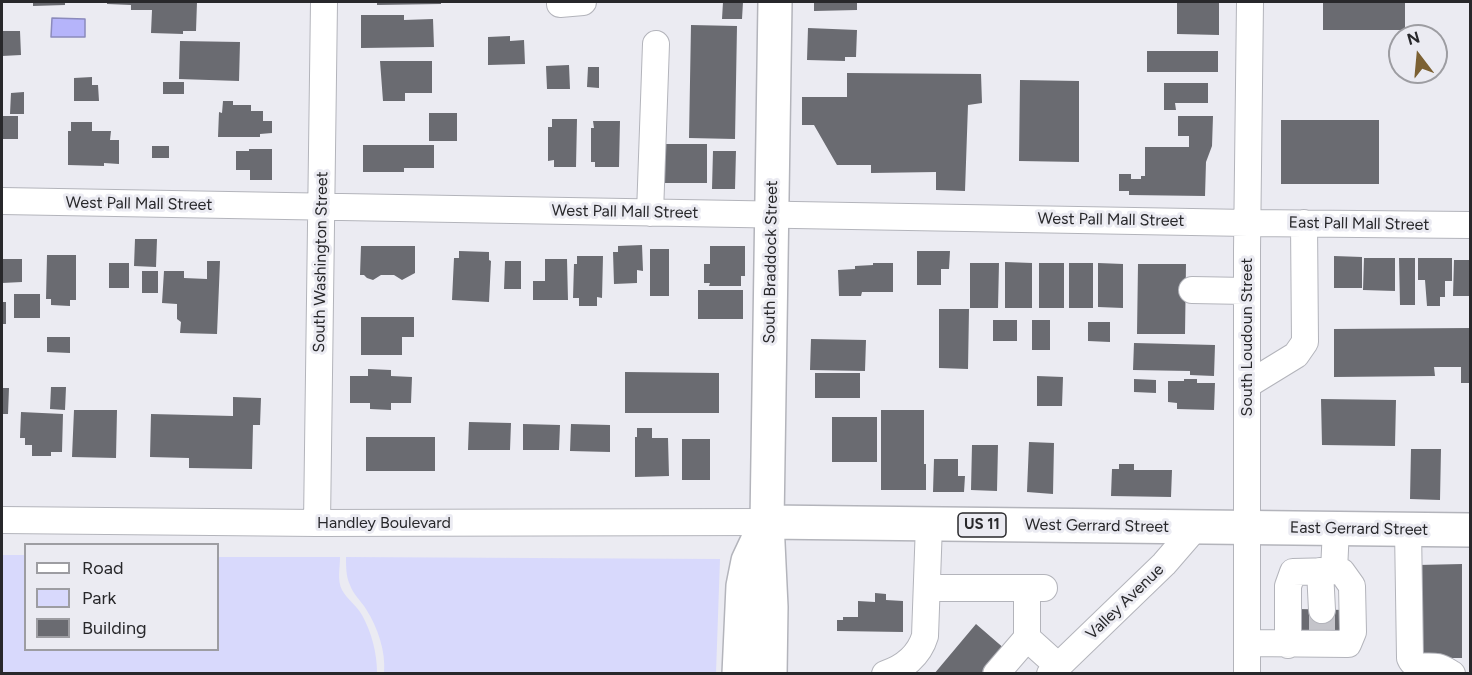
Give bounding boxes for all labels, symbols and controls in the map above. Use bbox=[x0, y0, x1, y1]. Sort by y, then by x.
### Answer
north arrow bbox=[1388, 24, 1448, 84]
text: N bbox=[1405, 27, 1422, 49]
street label: South Washington Street bbox=[310, 171, 332, 353]
street label: South Braddock Street bbox=[760, 180, 782, 344]
street label: West Pall Mall Street bbox=[66, 193, 212, 215]
street label: West Pall Mall Street bbox=[552, 201, 698, 223]
street label: West Pall Mall Street bbox=[1038, 209, 1184, 231]
street label: East Pall Mall Street bbox=[1288, 213, 1430, 235]
street label: South Loudoun Street bbox=[1237, 258, 1257, 416]
street label: Handley Boulevard bbox=[317, 513, 451, 533]
road number: US 11 bbox=[958, 513, 1006, 537]
street label: West Gerrard Street bbox=[1025, 515, 1169, 537]
street label: East Gerrard Street bbox=[1290, 518, 1428, 540]
legend bbox=[24, 543, 219, 651]
text: Road bbox=[82, 557, 123, 579]
street label: Valley Avenue bbox=[1082, 560, 1168, 644]
text: Park bbox=[82, 587, 116, 609]
text: Building bbox=[82, 617, 147, 639]

